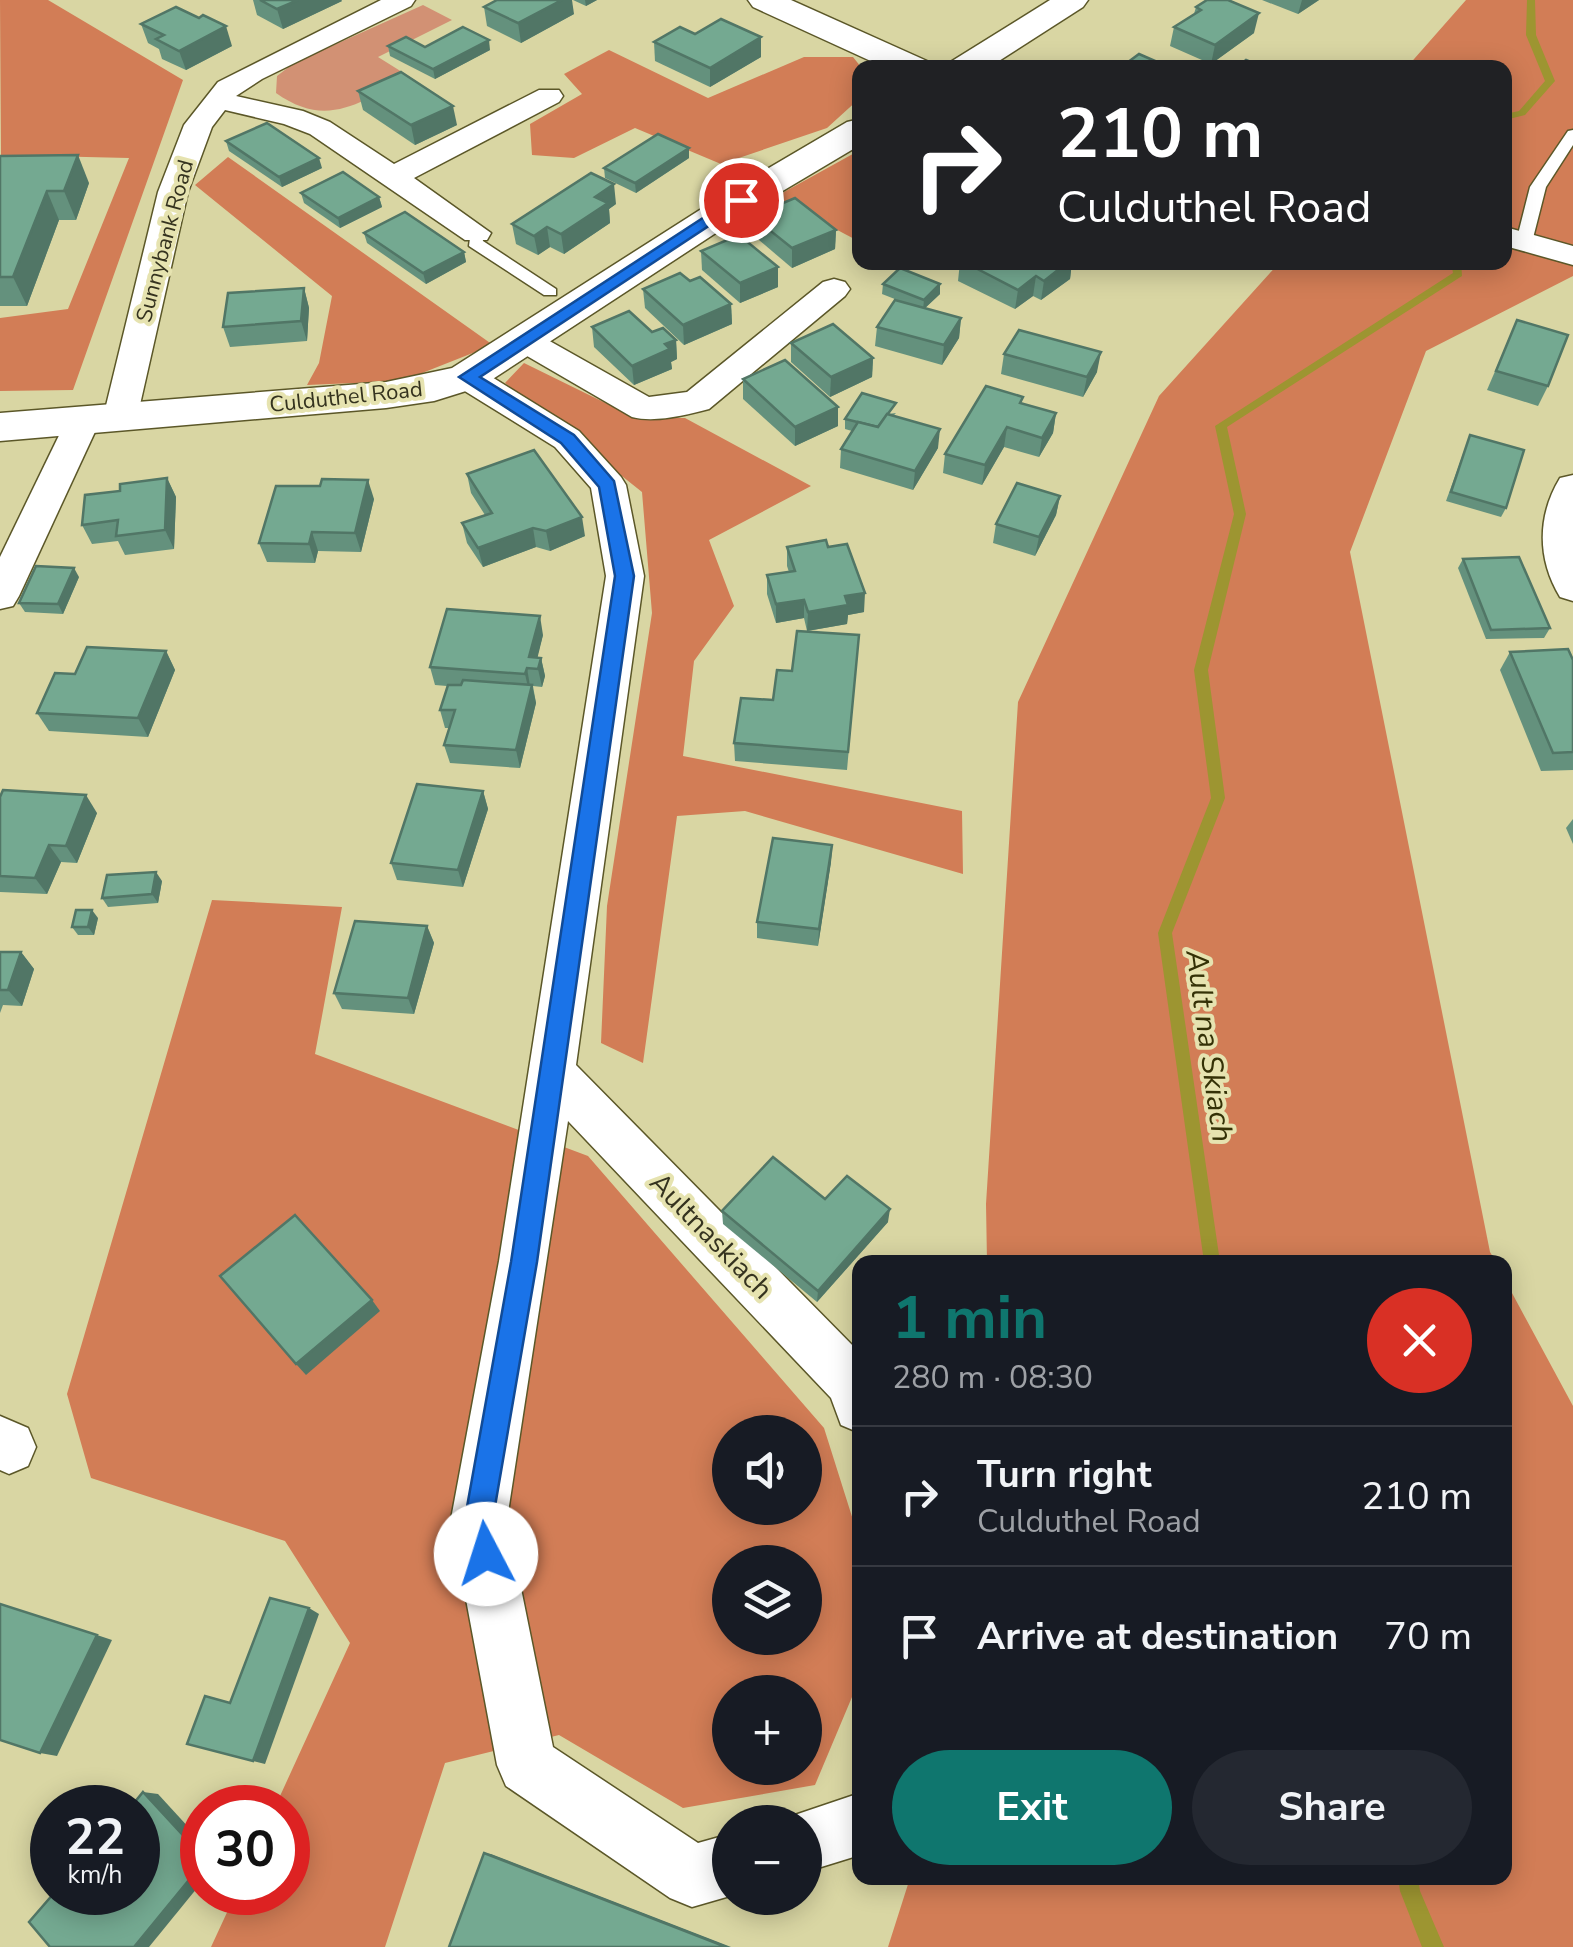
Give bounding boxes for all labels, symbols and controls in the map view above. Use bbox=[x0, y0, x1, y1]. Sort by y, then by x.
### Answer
text: 210 m bbox=[1057, 86, 1263, 182]
icon: right bbox=[892, 100, 1022, 230]
street label: Sunnybank Road bbox=[129, 157, 201, 325]
pin bbox=[699, 158, 784, 243]
icon: arrive bbox=[714, 173, 769, 228]
text: Culduthel Road bbox=[1057, 177, 1371, 238]
street label: Culduthel Road bbox=[268, 374, 424, 420]
water label: Ault na Skiach bbox=[1175, 946, 1243, 1145]
street label: Aultnaskiach bbox=[641, 1164, 781, 1308]
text: 1 min bbox=[892, 1277, 1047, 1359]
button: close bbox=[1367, 1288, 1472, 1393]
text: 280 m · 08:30 bbox=[892, 1356, 1093, 1399]
map controls bbox=[712, 1415, 822, 1915]
button: sound bbox=[712, 1415, 822, 1525]
text: Turn right bbox=[977, 1449, 1152, 1500]
icon: right bbox=[892, 1469, 947, 1524]
text: 210 m bbox=[1361, 1471, 1472, 1522]
text: Culduthel Road bbox=[977, 1500, 1201, 1543]
position arrow bbox=[434, 1502, 538, 1606]
button: layers bbox=[712, 1545, 822, 1655]
icon: arrive bbox=[892, 1609, 947, 1664]
text: Arrive at destination bbox=[977, 1611, 1338, 1662]
text: 70 m bbox=[1384, 1611, 1472, 1662]
button: + bbox=[712, 1675, 822, 1785]
button: Exit bbox=[892, 1750, 1172, 1865]
button: Share bbox=[1192, 1750, 1472, 1865]
speed limit sign: 30 bbox=[180, 1785, 310, 1915]
text: 22 bbox=[65, 1803, 125, 1872]
button: − bbox=[712, 1805, 822, 1915]
text: km/h bbox=[67, 1858, 123, 1892]

